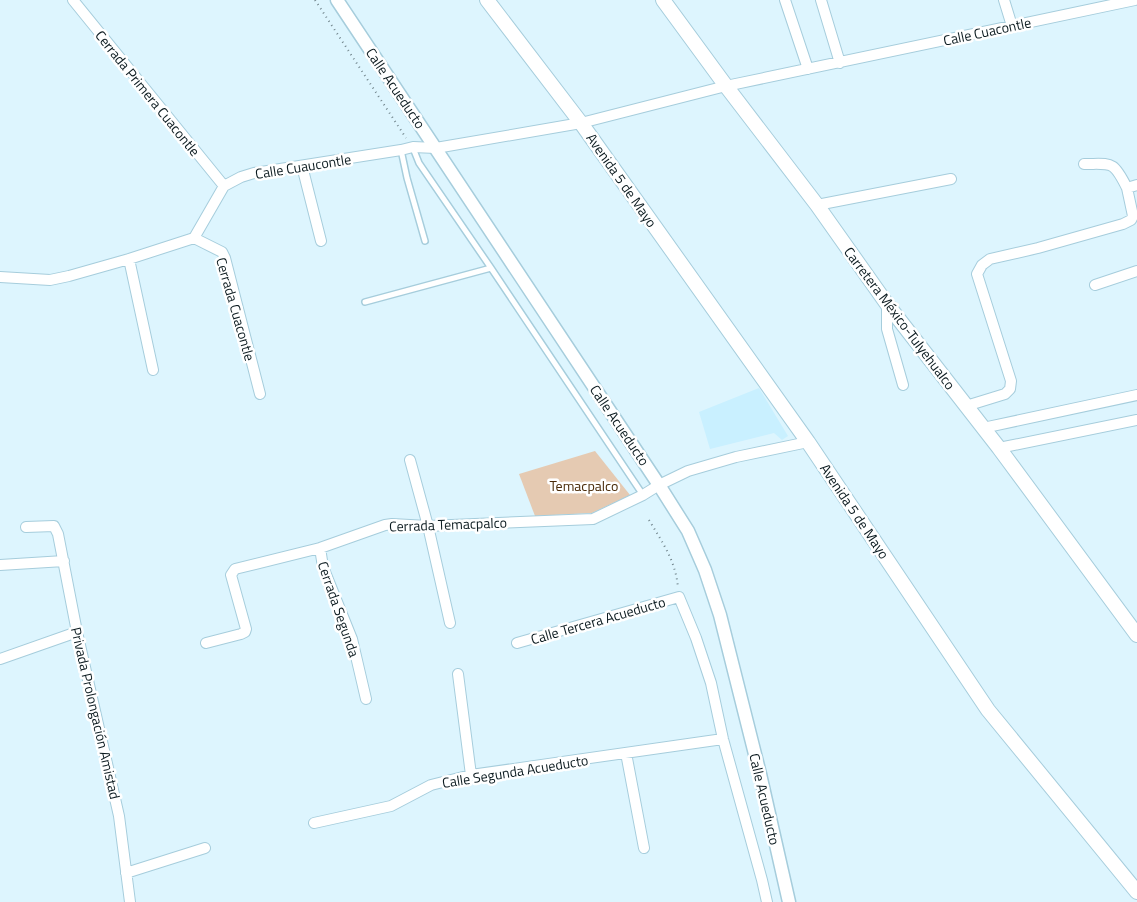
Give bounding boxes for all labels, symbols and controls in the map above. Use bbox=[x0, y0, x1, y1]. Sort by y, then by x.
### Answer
street label: Calle Cuacontle bbox=[941, 11, 1033, 51]
street label: Cerrada Primera Cuacontle bbox=[91, 26, 205, 160]
street label: Calle Acueducto bbox=[361, 43, 431, 133]
street label: Avenida 5 de Mayo bbox=[582, 128, 662, 232]
street label: Calle Cuaucontle bbox=[254, 148, 352, 184]
street label: Carretera México-Tulyehualco bbox=[839, 242, 961, 394]
street label: Cerrada Cuacontle bbox=[211, 255, 261, 363]
street label: Calle Acueducto bbox=[585, 380, 655, 470]
street label: Avenida 5 de Mayo bbox=[815, 459, 895, 563]
park label: Temacpalco bbox=[549, 475, 619, 496]
street label: Cerrada Temacpalco bbox=[389, 511, 507, 537]
street label: Cerrada Segunda bbox=[313, 558, 365, 660]
street label: Calle Tercera Acueducto bbox=[528, 591, 668, 649]
street label: Privada Prolongación Amistad bbox=[66, 625, 126, 801]
street label: Calle Segunda Acueducto bbox=[440, 749, 590, 793]
street label: Calle Acueducto bbox=[744, 751, 786, 847]

